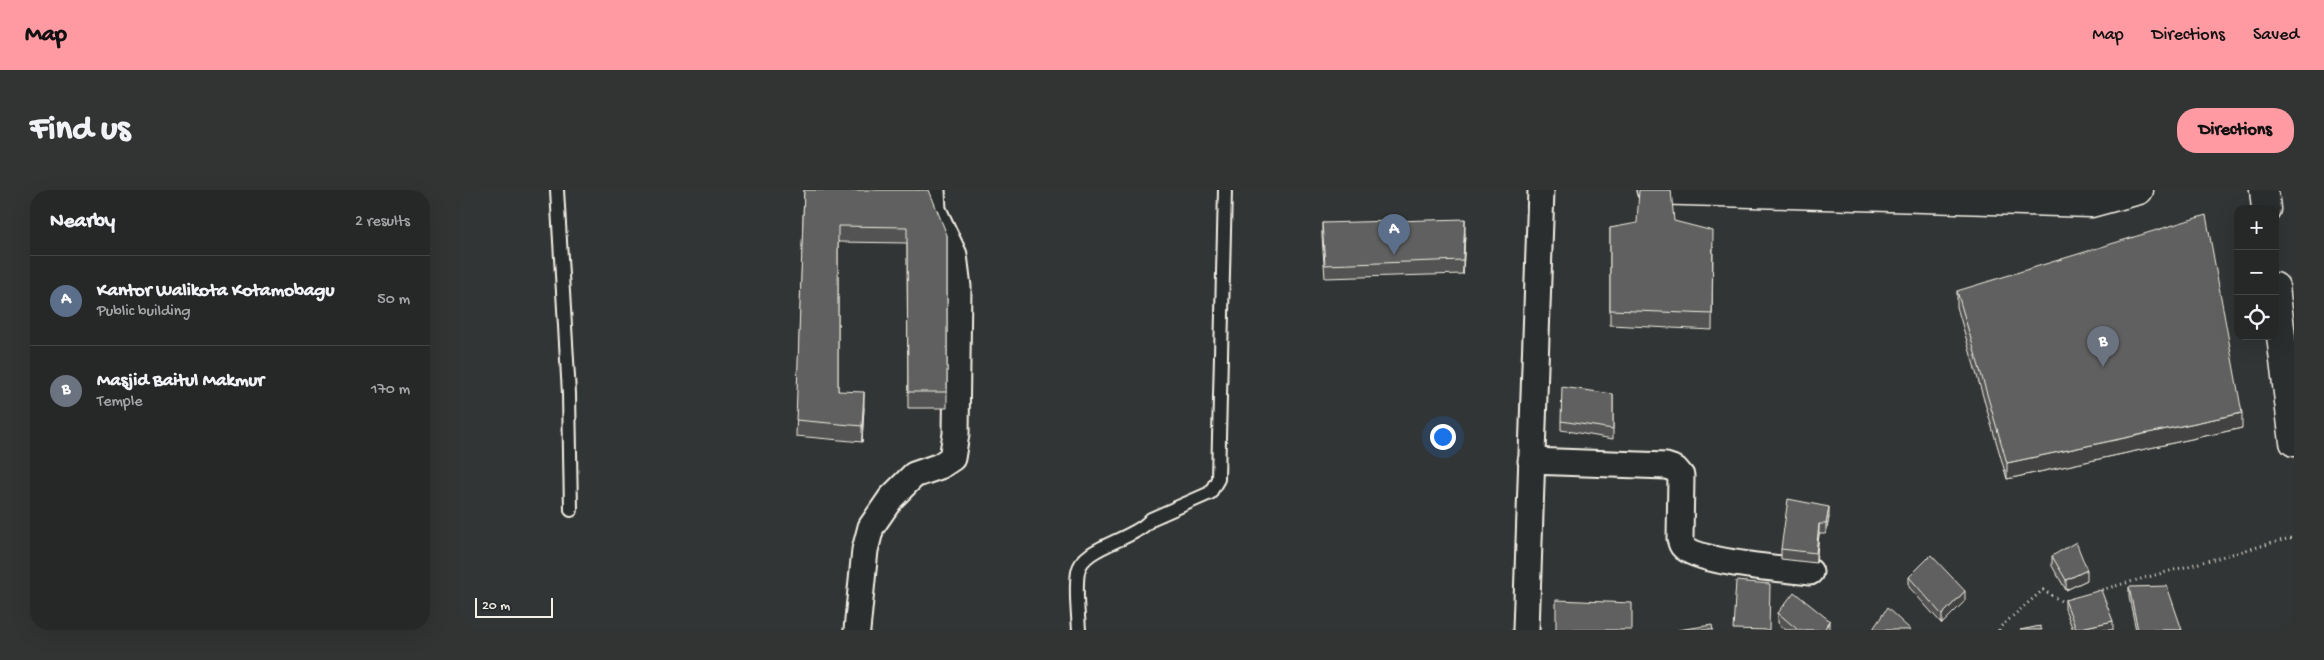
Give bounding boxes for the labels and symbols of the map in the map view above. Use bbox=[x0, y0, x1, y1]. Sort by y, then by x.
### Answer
pin: A bbox=[1378, 214, 1410, 255]
pin: B bbox=[2087, 326, 2119, 367]
your location bbox=[1430, 424, 1456, 450]
scale bar bbox=[475, 595, 552, 618]

